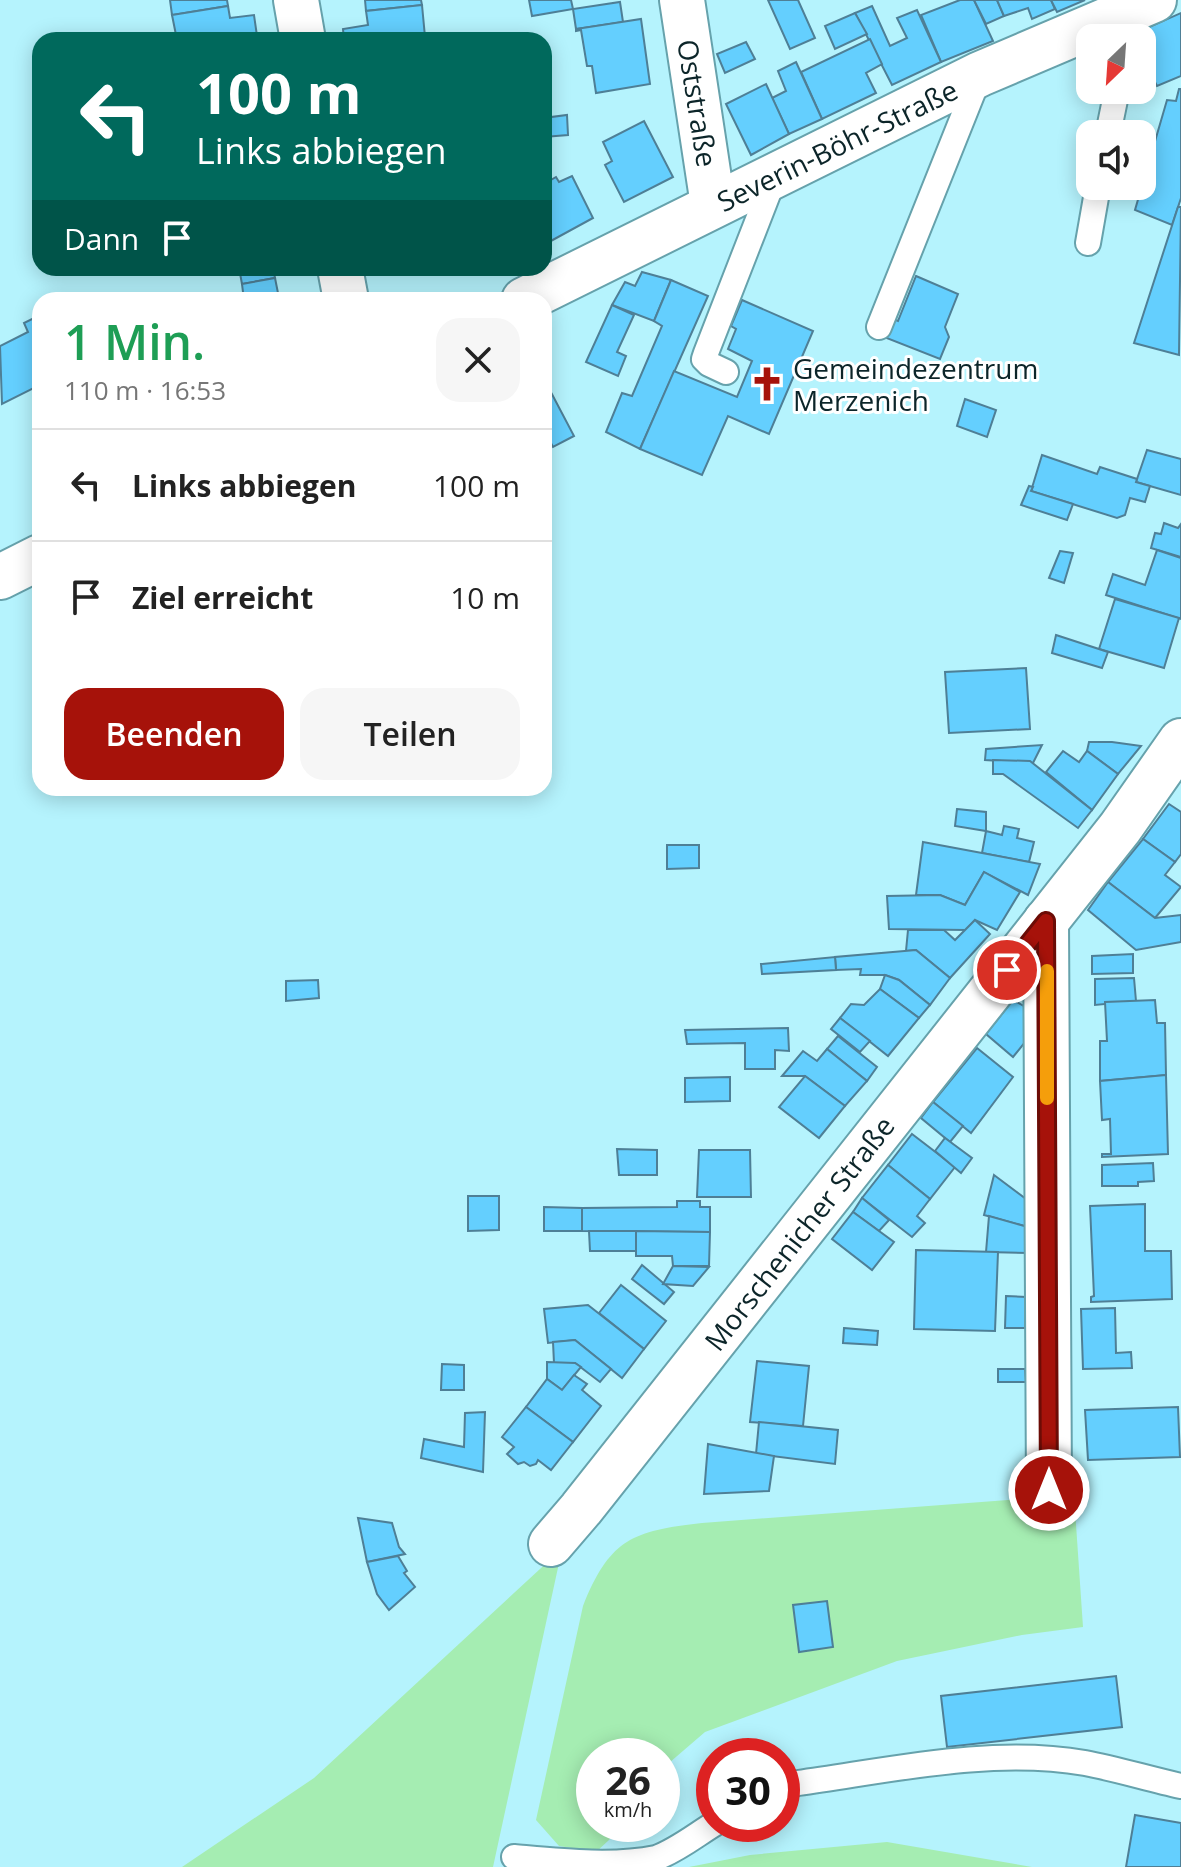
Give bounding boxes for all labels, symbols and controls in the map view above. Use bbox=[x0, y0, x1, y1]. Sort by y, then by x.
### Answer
north arrow bbox=[1076, 24, 1156, 104]
map controls bbox=[1076, 24, 1156, 200]
street label: Oststraße bbox=[669, 37, 727, 169]
text: 100 m bbox=[196, 54, 362, 130]
icon: left bbox=[64, 64, 168, 168]
street label: Severin-Böhr-Straße bbox=[710, 70, 964, 220]
button: sound bbox=[1076, 120, 1156, 200]
text: Links abbiegen bbox=[196, 126, 447, 175]
icon: arrive bbox=[155, 216, 199, 260]
text: Dann bbox=[64, 218, 139, 259]
text: 1 Min. bbox=[64, 309, 205, 374]
button: close bbox=[436, 318, 520, 402]
place label: Gemeindezentrum Merzenich bbox=[793, 349, 1038, 419]
church icon: Gemeindezentrum Merzenich bbox=[748, 365, 786, 403]
text: 110 m · 16:53 bbox=[64, 372, 226, 408]
icon: left bbox=[64, 463, 108, 507]
text: Links abbiegen bbox=[132, 465, 357, 506]
text: 100 m bbox=[433, 465, 520, 506]
icon: arrive bbox=[64, 575, 108, 619]
text: Ziel erreicht bbox=[132, 577, 313, 618]
text: 10 m bbox=[450, 577, 520, 618]
button: Beenden bbox=[64, 688, 284, 780]
button: Teilen bbox=[300, 688, 520, 780]
pin bbox=[973, 936, 1041, 1004]
icon: arrive bbox=[985, 948, 1029, 992]
street label: Morschenicher Straße bbox=[695, 1108, 903, 1358]
position arrow bbox=[1007, 1448, 1091, 1532]
speed limit sign: 30 bbox=[696, 1738, 800, 1842]
text: 26 bbox=[605, 1752, 651, 1807]
text: km/h bbox=[604, 1796, 652, 1823]

